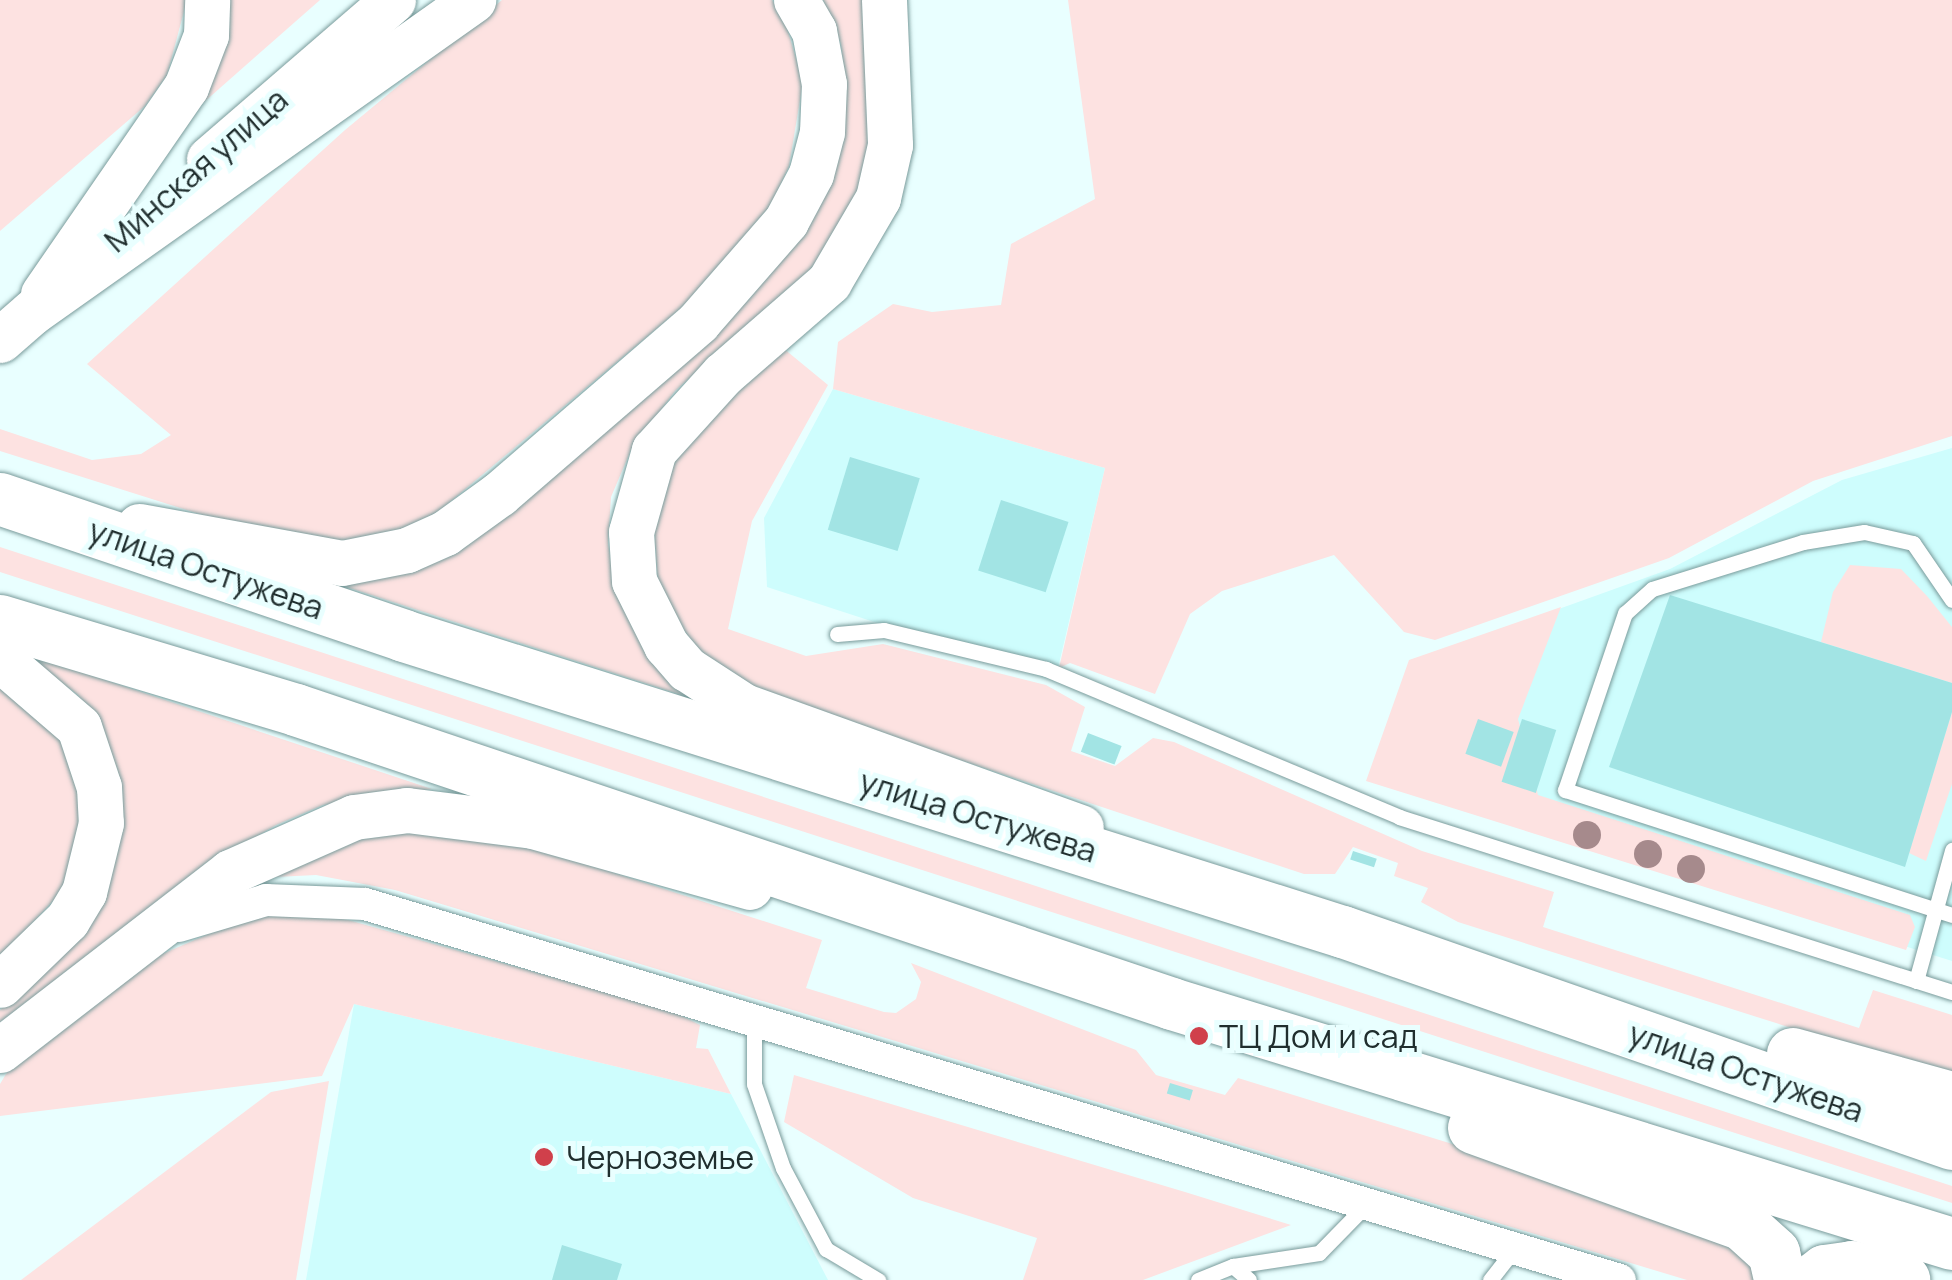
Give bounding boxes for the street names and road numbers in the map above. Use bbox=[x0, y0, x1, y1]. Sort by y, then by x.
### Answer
street label: Минская улица bbox=[97, 80, 295, 260]
street label: улица Остужева bbox=[84, 511, 328, 627]
street label: улица Остужева bbox=[855, 762, 1101, 870]
street label: улица Остужева bbox=[1624, 1014, 1868, 1130]

